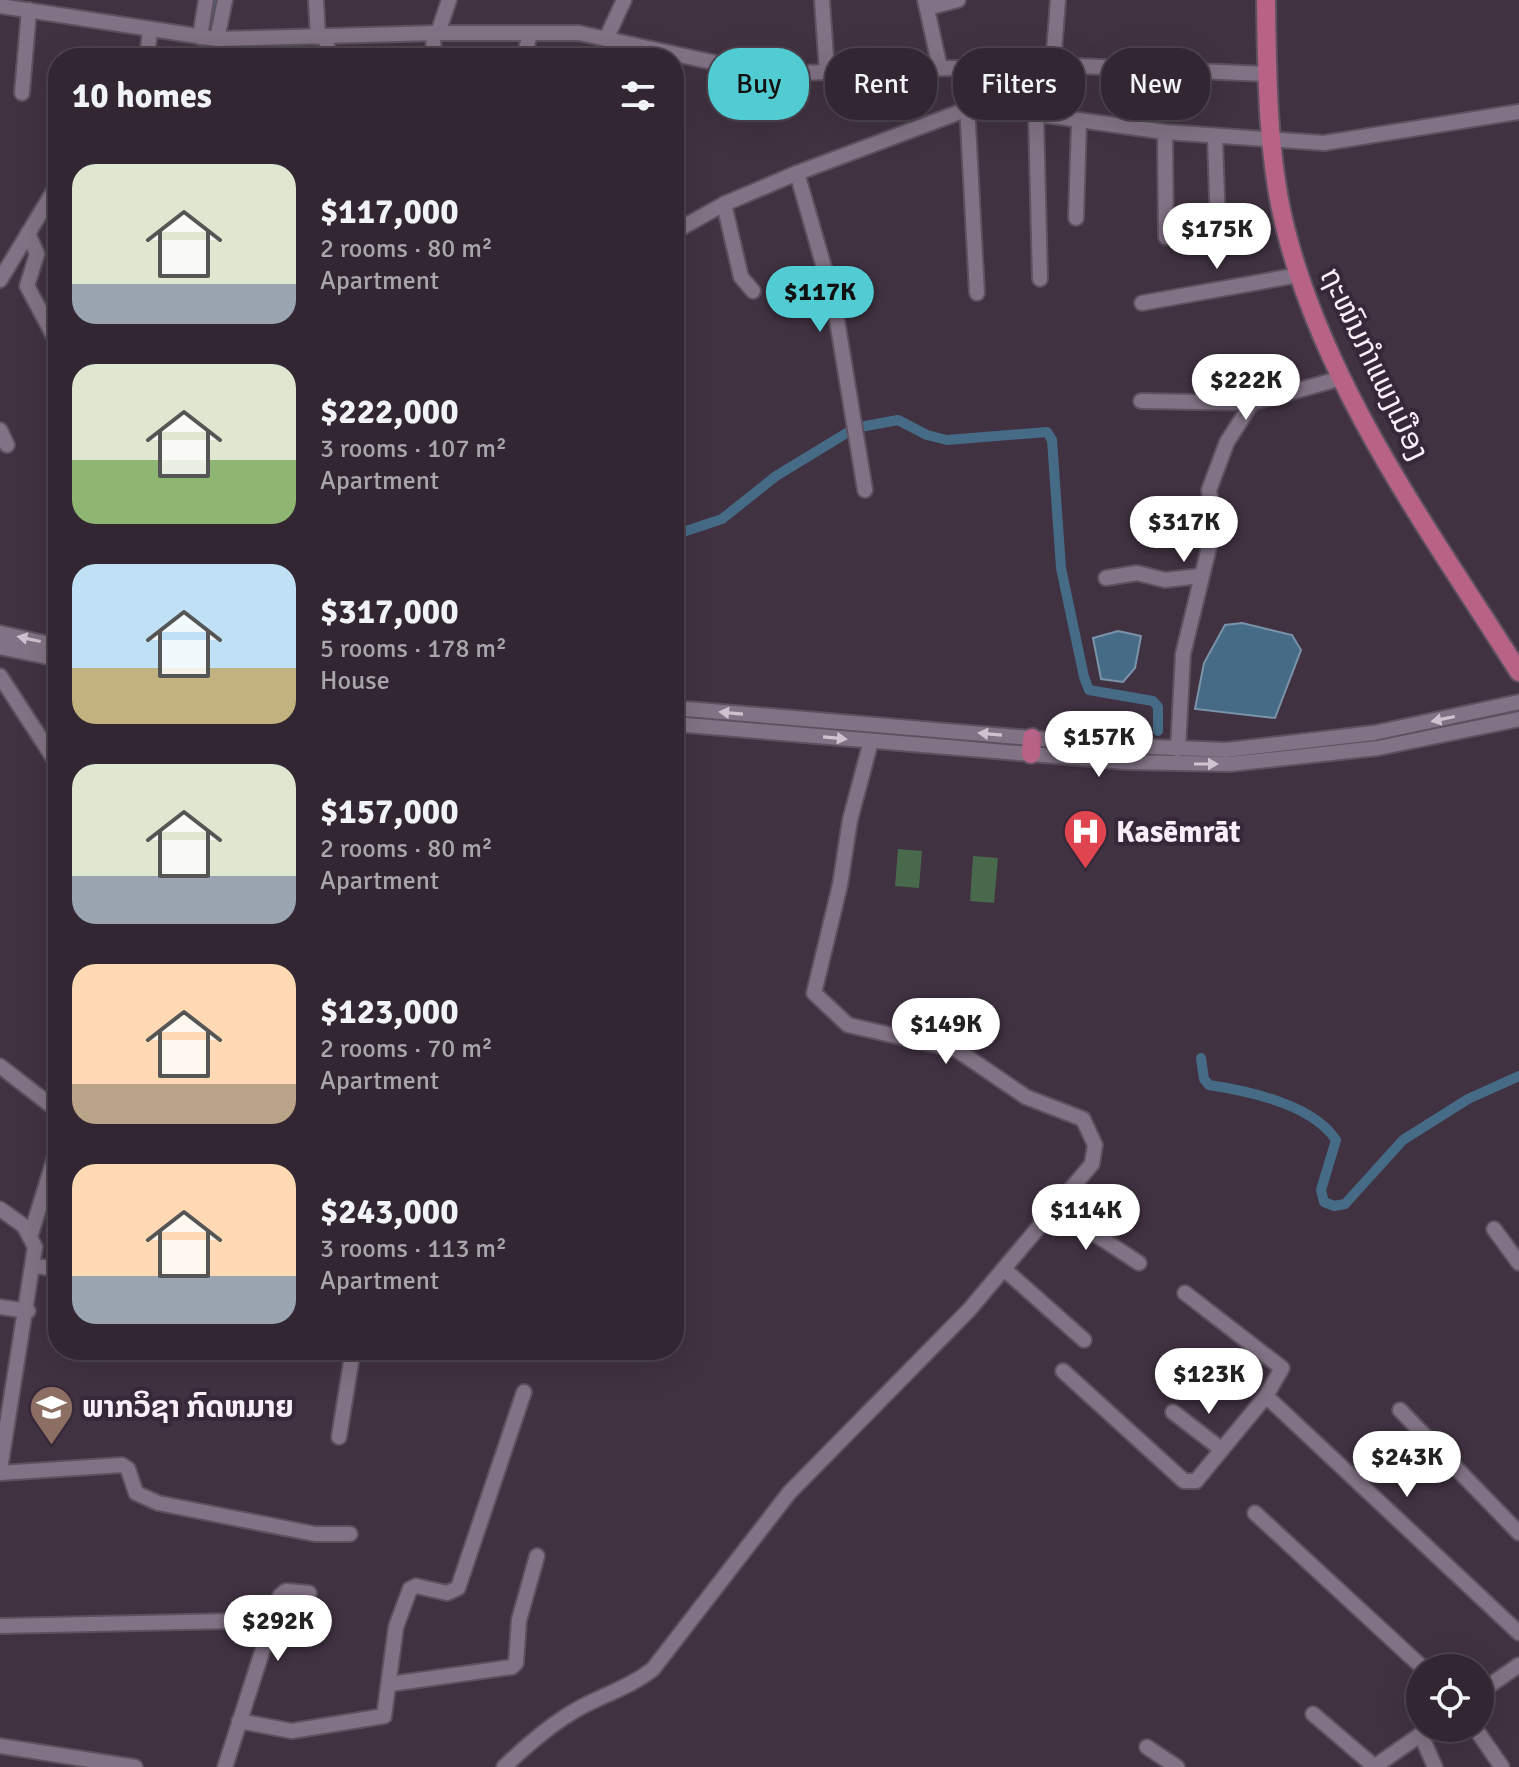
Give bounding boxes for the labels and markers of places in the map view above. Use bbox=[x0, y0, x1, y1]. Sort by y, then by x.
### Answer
pin: $175K bbox=[1161, 203, 1273, 271]
pin: $117K bbox=[764, 266, 876, 334]
pin: $222K bbox=[1190, 354, 1302, 422]
pin: $317K bbox=[1128, 496, 1240, 564]
pin: $157K bbox=[1043, 711, 1155, 779]
hospital icon: Kasēmrāt bbox=[1061, 808, 1109, 871]
place label: Kasēmrāt bbox=[1116, 814, 1240, 851]
pin: $149K bbox=[890, 998, 1002, 1066]
pin: $114K bbox=[1030, 1184, 1142, 1252]
pin: $123K bbox=[1153, 1348, 1265, 1416]
school or university icon: ພາກວິຊາ ກົດຫມາຍ bbox=[27, 1383, 75, 1446]
place label: ພາກວິຊາ ກົດຫມາຍ bbox=[82, 1389, 294, 1426]
pin: $243K bbox=[1351, 1431, 1463, 1499]
pin: $292K bbox=[222, 1595, 334, 1663]

